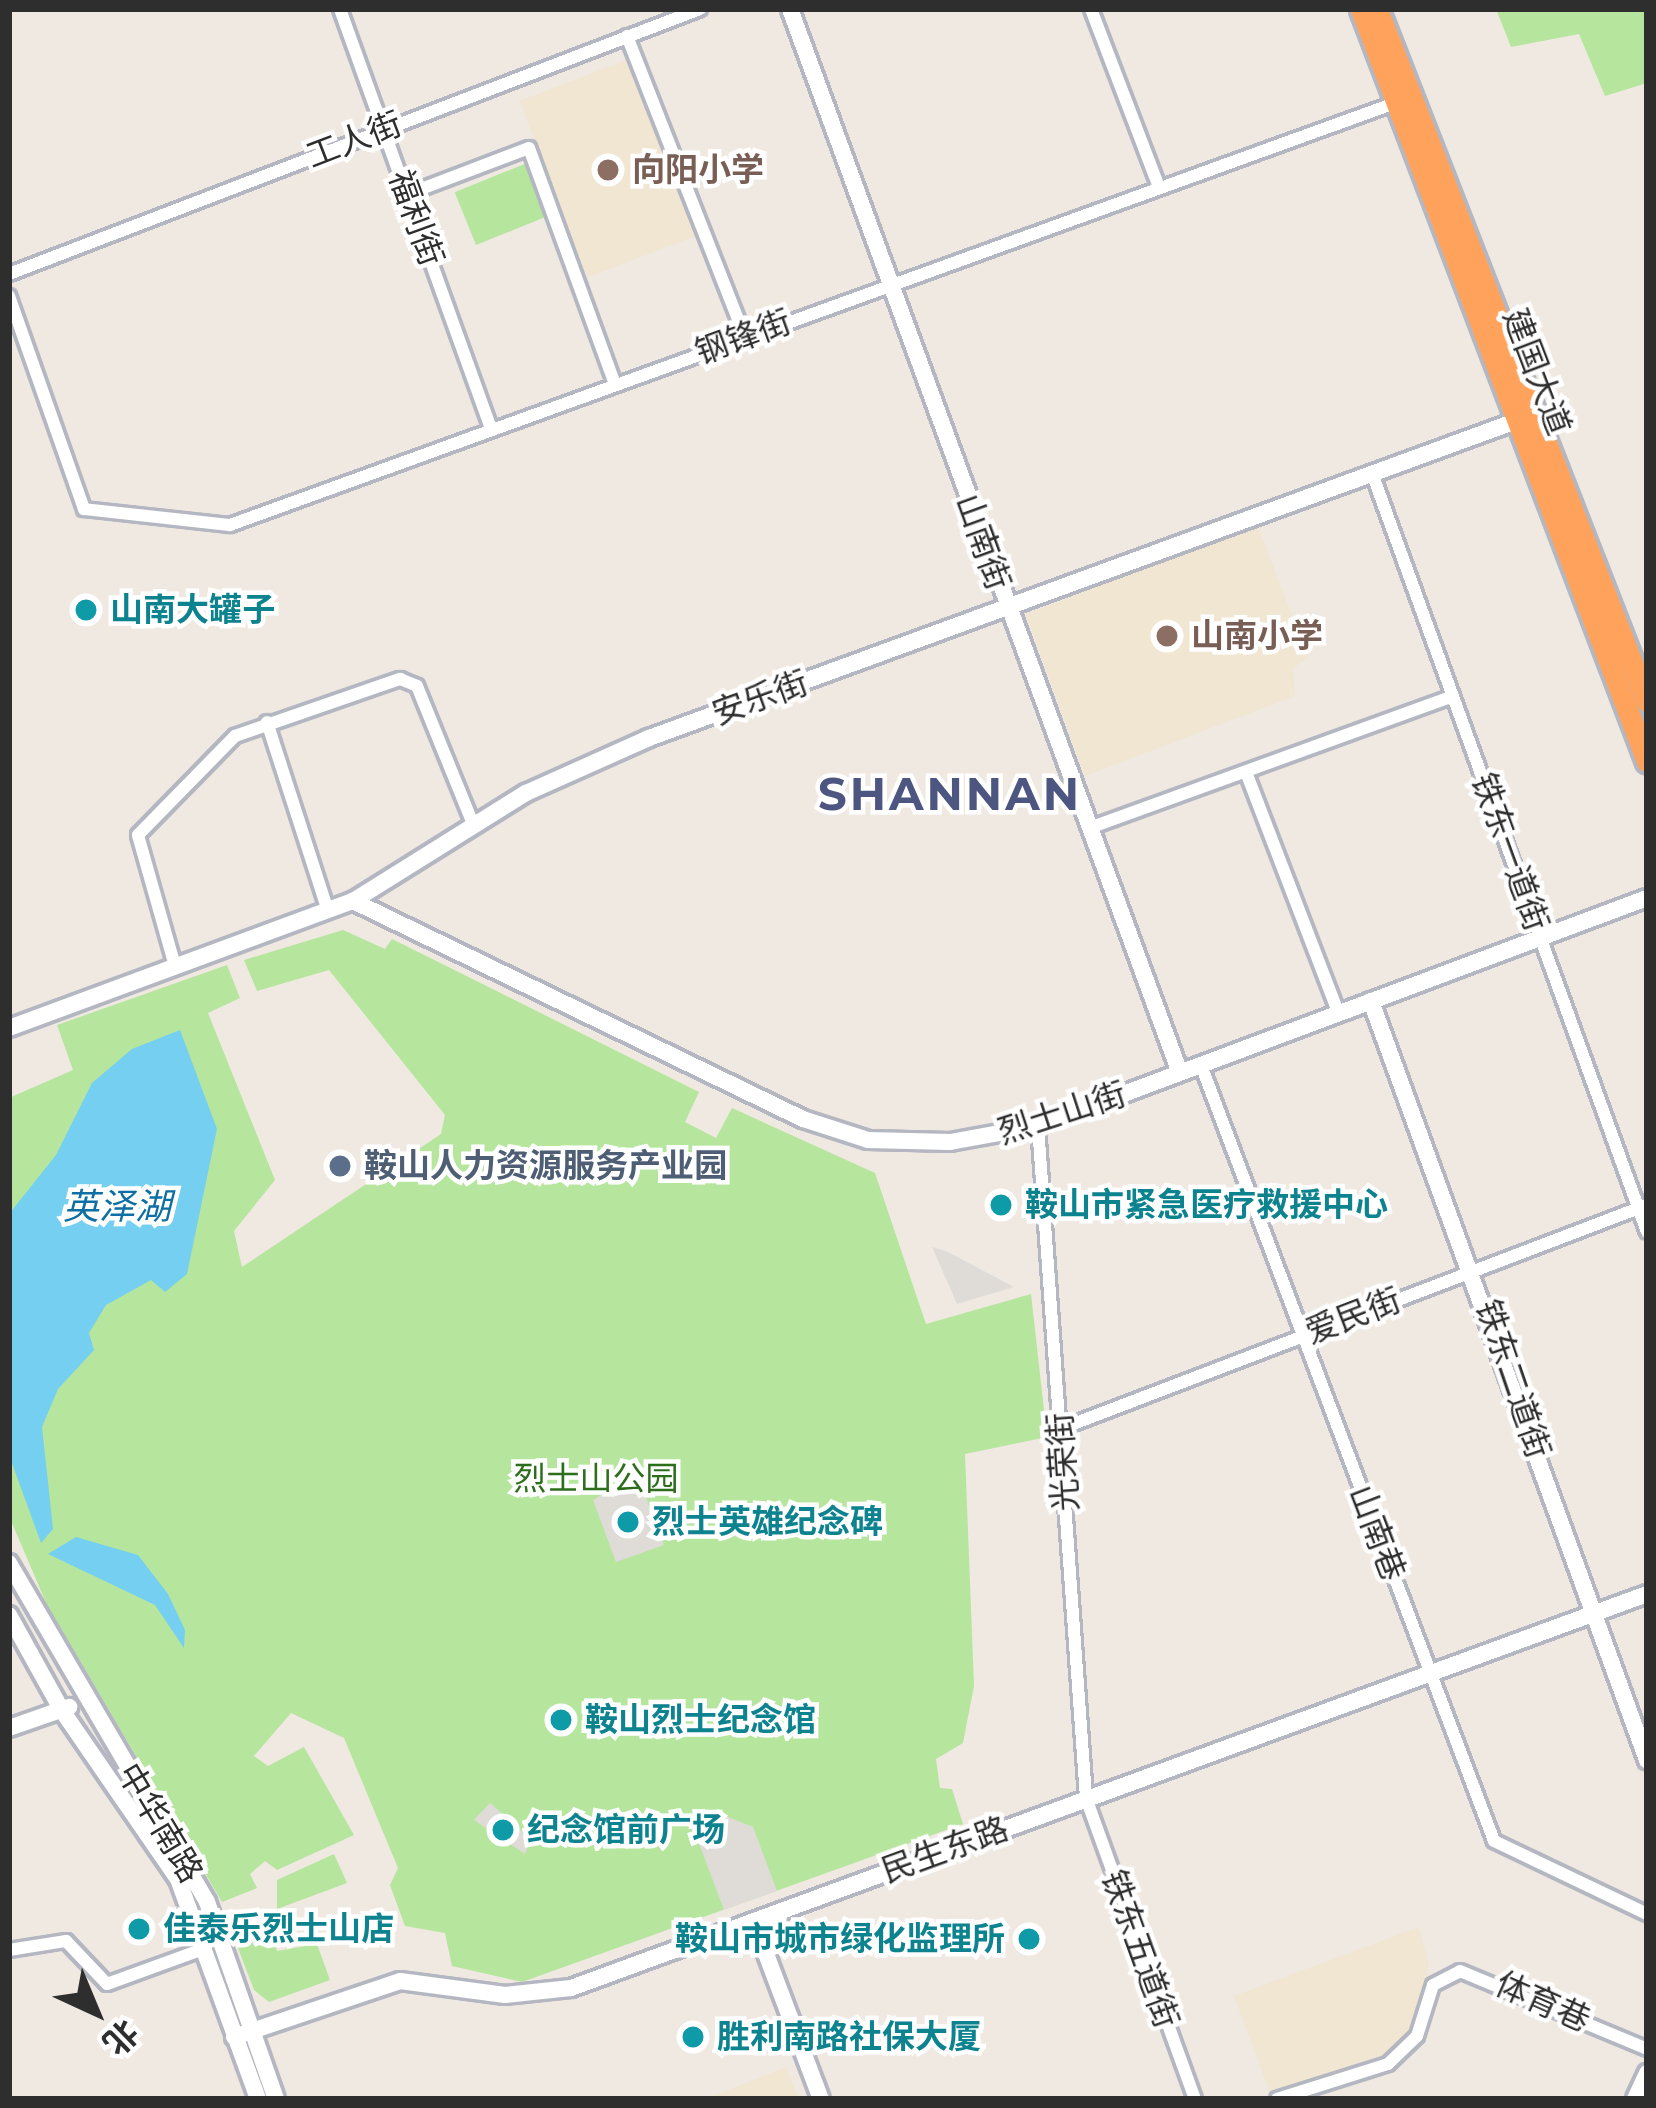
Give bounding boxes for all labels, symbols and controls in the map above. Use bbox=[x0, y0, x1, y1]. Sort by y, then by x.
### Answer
street label: 工人街 bbox=[301, 104, 407, 176]
place label: 向阳小学 bbox=[632, 150, 764, 190]
marker: 向阳小学 bbox=[595, 157, 621, 183]
street label: 福利街 bbox=[380, 165, 452, 271]
street label: 钢锋街 bbox=[690, 301, 796, 373]
street label: 建国大道 bbox=[1495, 303, 1579, 441]
street label: 山南街 bbox=[947, 489, 1019, 595]
place label: 山南大罐子 bbox=[110, 590, 275, 630]
marker: 山南大罐子 bbox=[73, 597, 99, 623]
place label: 山南小学 bbox=[1191, 616, 1323, 656]
marker: 山南小学 bbox=[1154, 623, 1180, 649]
street label: 安乐街 bbox=[707, 662, 813, 734]
district label: SHANNAN bbox=[818, 767, 1082, 821]
street label: 铁东一道街 bbox=[1463, 768, 1557, 936]
street label: 烈士山街 bbox=[993, 1074, 1131, 1152]
place label: 鞍山人力资源服务产业园 bbox=[364, 1146, 727, 1186]
marker: 鞍山人力资源服务产业园 bbox=[327, 1153, 353, 1179]
water label: 英泽湖 bbox=[63, 1185, 171, 1229]
place label: 鞍山市紧急医疗救援中心 bbox=[1025, 1185, 1388, 1225]
marker: 鞍山市紧急医疗救援中心 bbox=[988, 1192, 1014, 1218]
street label: 爱民街 bbox=[1300, 1280, 1406, 1352]
street label: 铁东二道街 bbox=[1467, 1295, 1559, 1463]
street label: 光荣街 bbox=[1040, 1411, 1086, 1513]
park label: 烈士山公园 bbox=[514, 1459, 678, 1499]
street label: 山南巷 bbox=[1341, 1480, 1413, 1586]
place label: 烈士英雄纪念碑 bbox=[652, 1502, 883, 1542]
marker: 烈士英雄纪念碑 bbox=[615, 1509, 641, 1535]
place label: 鞍山烈士纪念馆 bbox=[585, 1700, 816, 1740]
marker: 鞍山烈士纪念馆 bbox=[548, 1707, 574, 1733]
street label: 中华南路 bbox=[109, 1756, 211, 1890]
street label: 民生东路 bbox=[876, 1809, 1014, 1891]
place label: 纪念馆前广场 bbox=[527, 1810, 725, 1850]
marker: 纪念馆前广场 bbox=[490, 1817, 516, 1843]
street label: 铁东五道街 bbox=[1093, 1865, 1187, 2033]
place label: 佳泰乐烈士山店 bbox=[163, 1909, 394, 1949]
marker: 佳泰乐烈士山店 bbox=[126, 1916, 152, 1942]
place label: 鞍山市城市绿化监理所 bbox=[675, 1919, 1005, 1959]
marker: 鞍山市城市绿化监理所 bbox=[1016, 1926, 1042, 1952]
north arrow bbox=[36, 1952, 156, 2072]
street label: 体育巷 bbox=[1490, 1964, 1596, 2040]
text: 北 bbox=[95, 2012, 147, 2064]
place label: 胜利南路社保大厦 bbox=[717, 2017, 981, 2057]
marker: 胜利南路社保大厦 bbox=[680, 2024, 706, 2050]

